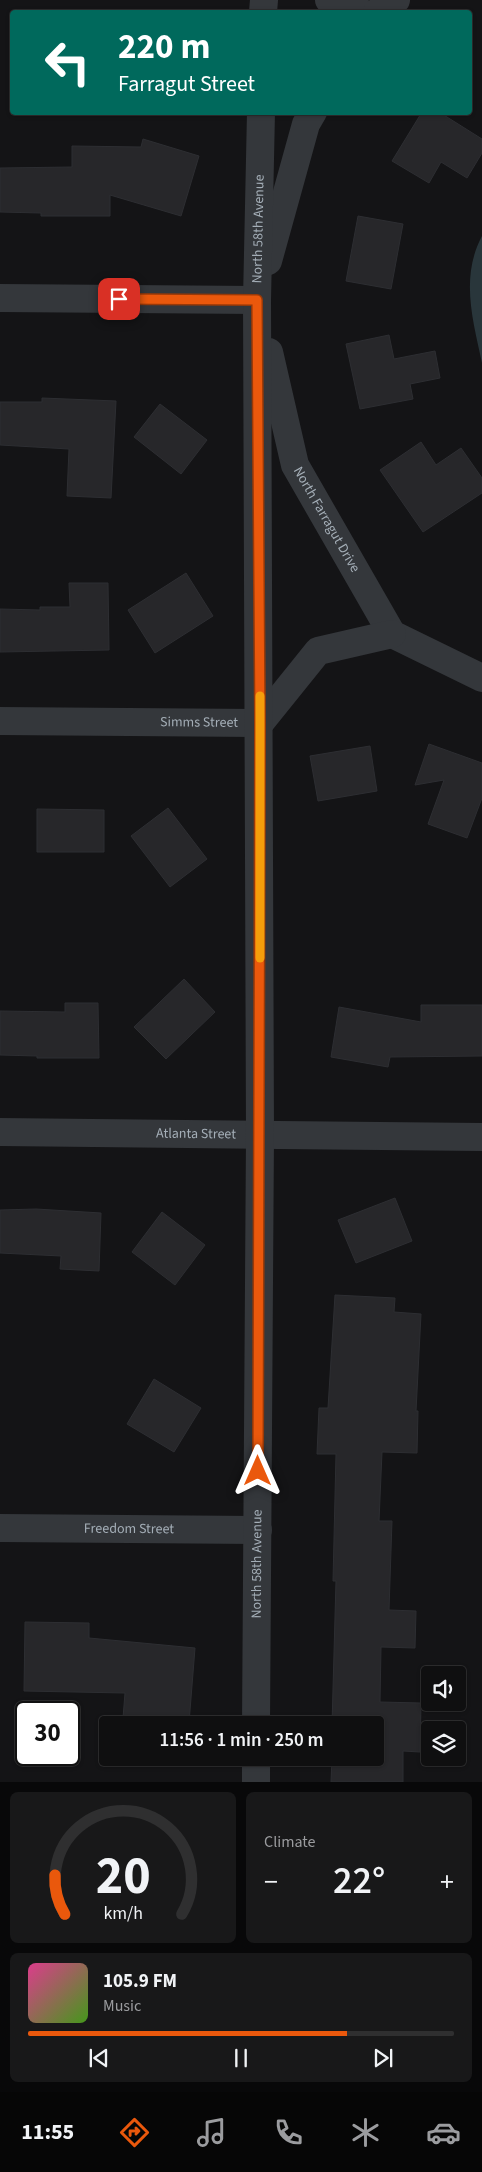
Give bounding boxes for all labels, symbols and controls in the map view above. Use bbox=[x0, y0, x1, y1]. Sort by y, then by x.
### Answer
text: 220 m bbox=[118, 22, 210, 72]
icon: left bbox=[35, 30, 100, 95]
text: Farragut Street bbox=[118, 68, 255, 100]
street label: North 58th Avenue bbox=[247, 174, 270, 284]
pin bbox=[98, 278, 140, 320]
icon: arrive bbox=[105, 285, 133, 313]
street label: North Farragut Drive bbox=[288, 463, 365, 576]
street label: Simms Street bbox=[160, 712, 238, 733]
street label: Atlanta Street bbox=[156, 1124, 236, 1144]
position arrow bbox=[231, 1444, 283, 1496]
street label: North 58th Avenue bbox=[247, 1509, 267, 1619]
street label: Freedom Street bbox=[84, 1519, 174, 1539]
map controls bbox=[421, 1666, 466, 1766]
button: sound bbox=[421, 1666, 466, 1711]
speed limit sign: 30 bbox=[15, 1701, 80, 1766]
button: layers bbox=[421, 1721, 466, 1766]
text: 11:56 · 1 min · 250 m bbox=[159, 1727, 324, 1754]
text: Climate bbox=[264, 1831, 315, 1853]
text: 20 bbox=[96, 1840, 150, 1914]
text: 22° bbox=[333, 1854, 385, 1908]
text: − bbox=[264, 1862, 278, 1902]
text: + bbox=[440, 1862, 454, 1902]
text: km/h bbox=[103, 1901, 143, 1926]
text: 105.9 FM bbox=[103, 1968, 177, 1995]
text: Music bbox=[103, 1995, 141, 2017]
icon: previous bbox=[85, 2044, 113, 2072]
icon: pause bbox=[227, 2044, 255, 2072]
icon: next bbox=[369, 2044, 397, 2072]
icon: directions bbox=[117, 2115, 152, 2150]
icon: music bbox=[194, 2115, 229, 2150]
icon: phone bbox=[271, 2115, 306, 2150]
icon: climate bbox=[348, 2115, 383, 2150]
icon: car bbox=[426, 2115, 461, 2150]
text: 11:55 bbox=[21, 2116, 74, 2148]

